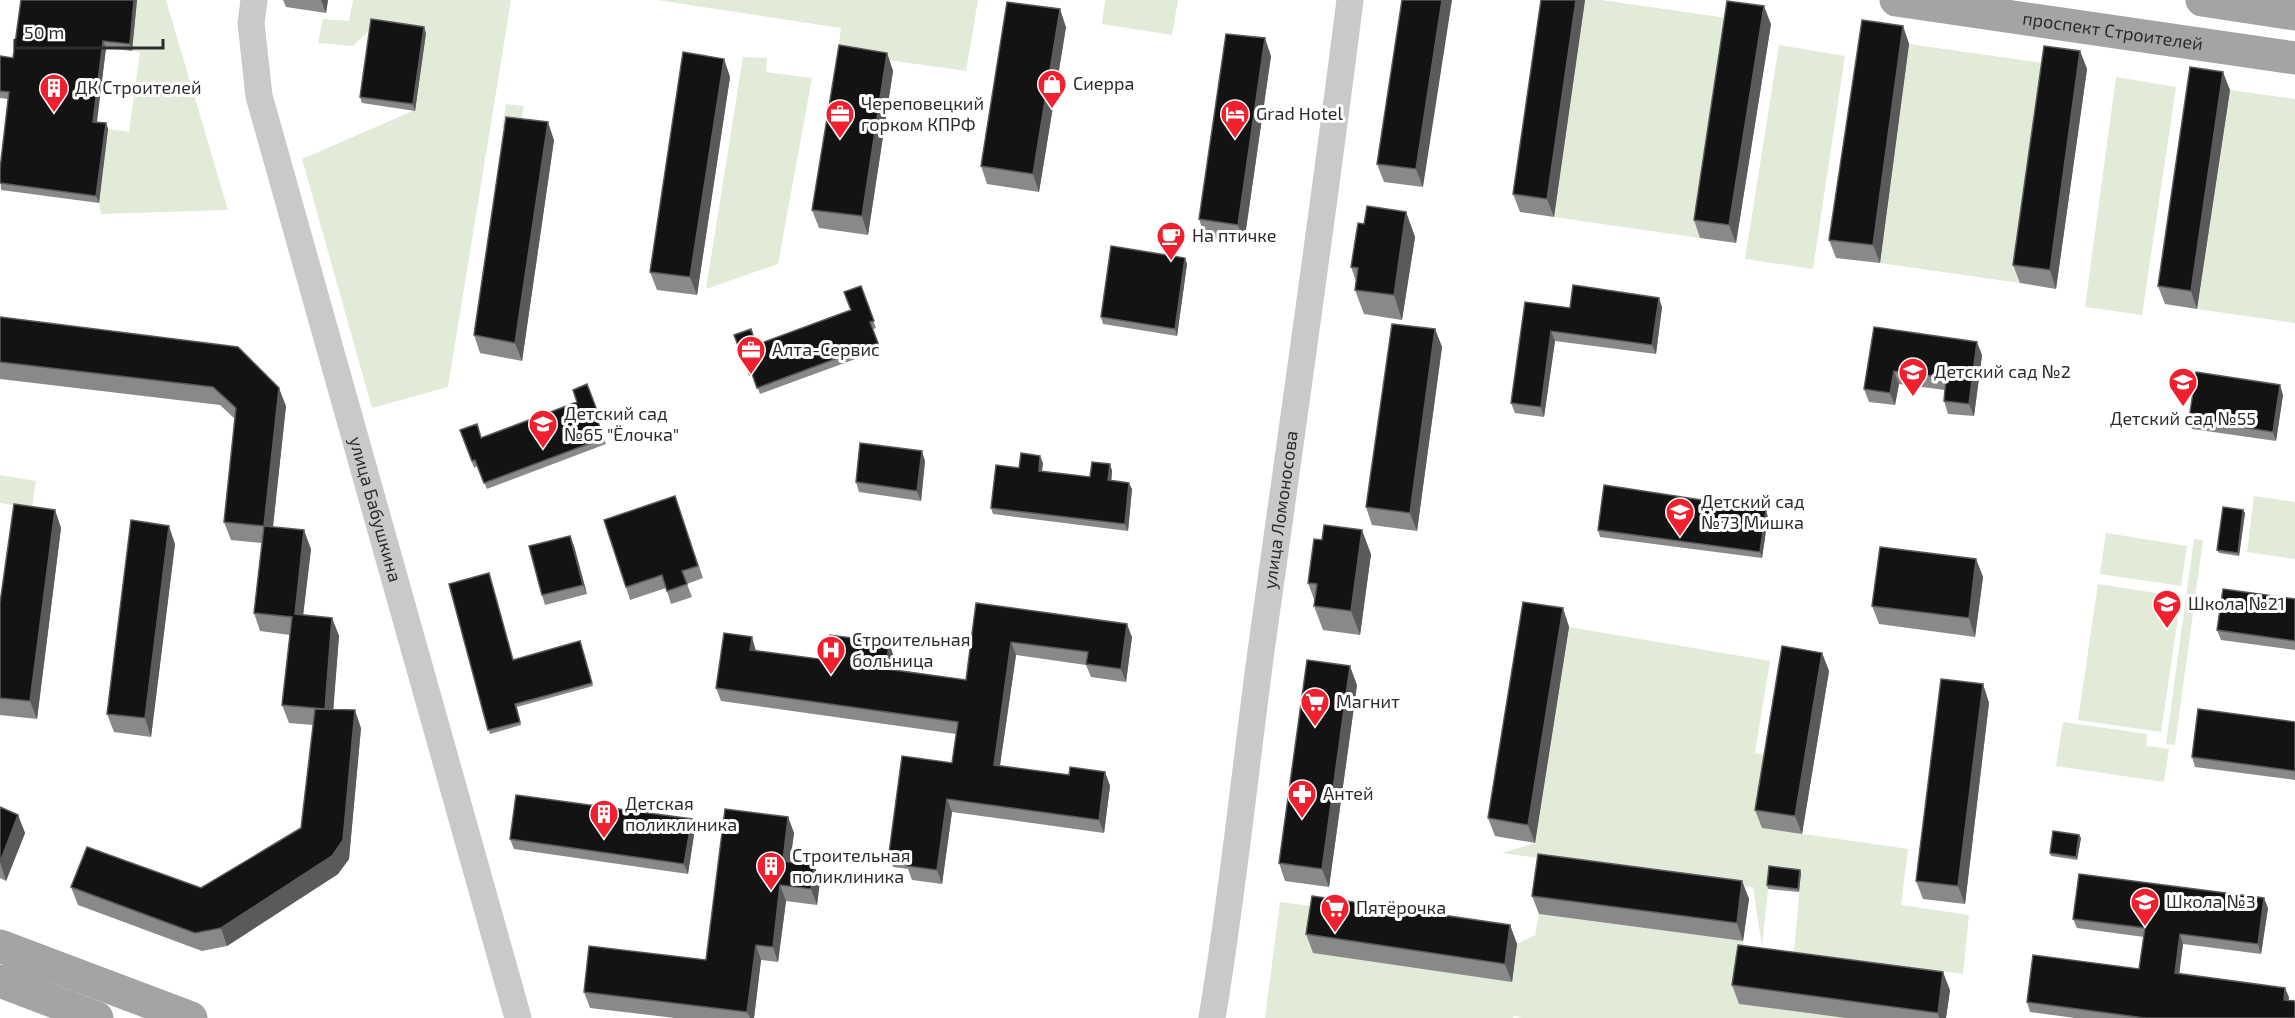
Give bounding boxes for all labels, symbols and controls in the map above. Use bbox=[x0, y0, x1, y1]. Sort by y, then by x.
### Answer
street label: проспект Строителей bbox=[2021, 7, 2204, 54]
scale bar bbox=[15, 12, 164, 50]
text: 50 m bbox=[24, 21, 64, 43]
shop icon: Сиерра bbox=[1036, 68, 1068, 110]
building icon: ДК Строителей bbox=[38, 72, 70, 114]
place label: Сиерра bbox=[1073, 72, 1134, 94]
place label: ДК Строителей bbox=[75, 76, 202, 98]
place label: Череповецкий горком КПРФ bbox=[861, 92, 984, 135]
office icon: Череповецкий горком КПРФ bbox=[824, 98, 856, 140]
hotel icon: Grad Hotel bbox=[1219, 98, 1251, 140]
place label: Grad Hotel bbox=[1256, 102, 1343, 124]
cafe icon: На птичке bbox=[1155, 220, 1187, 262]
place label: На птичке bbox=[1192, 224, 1277, 246]
office icon: Алта-Сервис bbox=[735, 334, 767, 376]
place label: Алта-Сервис bbox=[772, 338, 880, 360]
school or university icon: Детский сад №2 bbox=[1897, 356, 1929, 398]
place label: Детский сад №2 bbox=[1934, 360, 2071, 382]
school or university icon: Детский сад №55 bbox=[2167, 366, 2199, 408]
place label: Детский сад №65 "Ёлочка" bbox=[564, 402, 679, 445]
place label: Детский сад №55 bbox=[2110, 407, 2256, 429]
school or university icon: Детский сад №65 "Ёлочка" bbox=[527, 408, 559, 450]
street label: улица Ломоносова bbox=[1258, 429, 1302, 590]
street label: улица Бабушкина bbox=[345, 434, 407, 584]
place label: Детский сад №73 Мишка bbox=[1701, 490, 1805, 533]
school or university icon: Детский сад №73 Мишка bbox=[1664, 496, 1696, 538]
school or university icon: Школа №21 bbox=[2151, 588, 2183, 630]
place label: Школа №21 bbox=[2188, 592, 2285, 614]
place label: Строительная больница bbox=[852, 628, 970, 671]
hospital icon: Строительная больница bbox=[815, 634, 847, 676]
supermarket icon: Магнит bbox=[1299, 686, 1331, 728]
place label: Магнит bbox=[1336, 690, 1400, 712]
pharmacy icon: Антей bbox=[1286, 778, 1318, 820]
place label: Антей bbox=[1323, 782, 1374, 804]
place label: Детская поликлиника bbox=[625, 792, 737, 835]
building icon: Детская поликлиника bbox=[588, 798, 620, 840]
place label: Строительная поликлиника bbox=[792, 844, 910, 887]
building icon: Строительная поликлиника bbox=[755, 850, 787, 892]
school or university icon: Школа №3 bbox=[2129, 886, 2161, 928]
place label: Школа №3 bbox=[2166, 890, 2256, 912]
supermarket icon: Пятёрочка bbox=[1319, 892, 1351, 934]
place label: Пятёрочка bbox=[1356, 896, 1446, 918]

